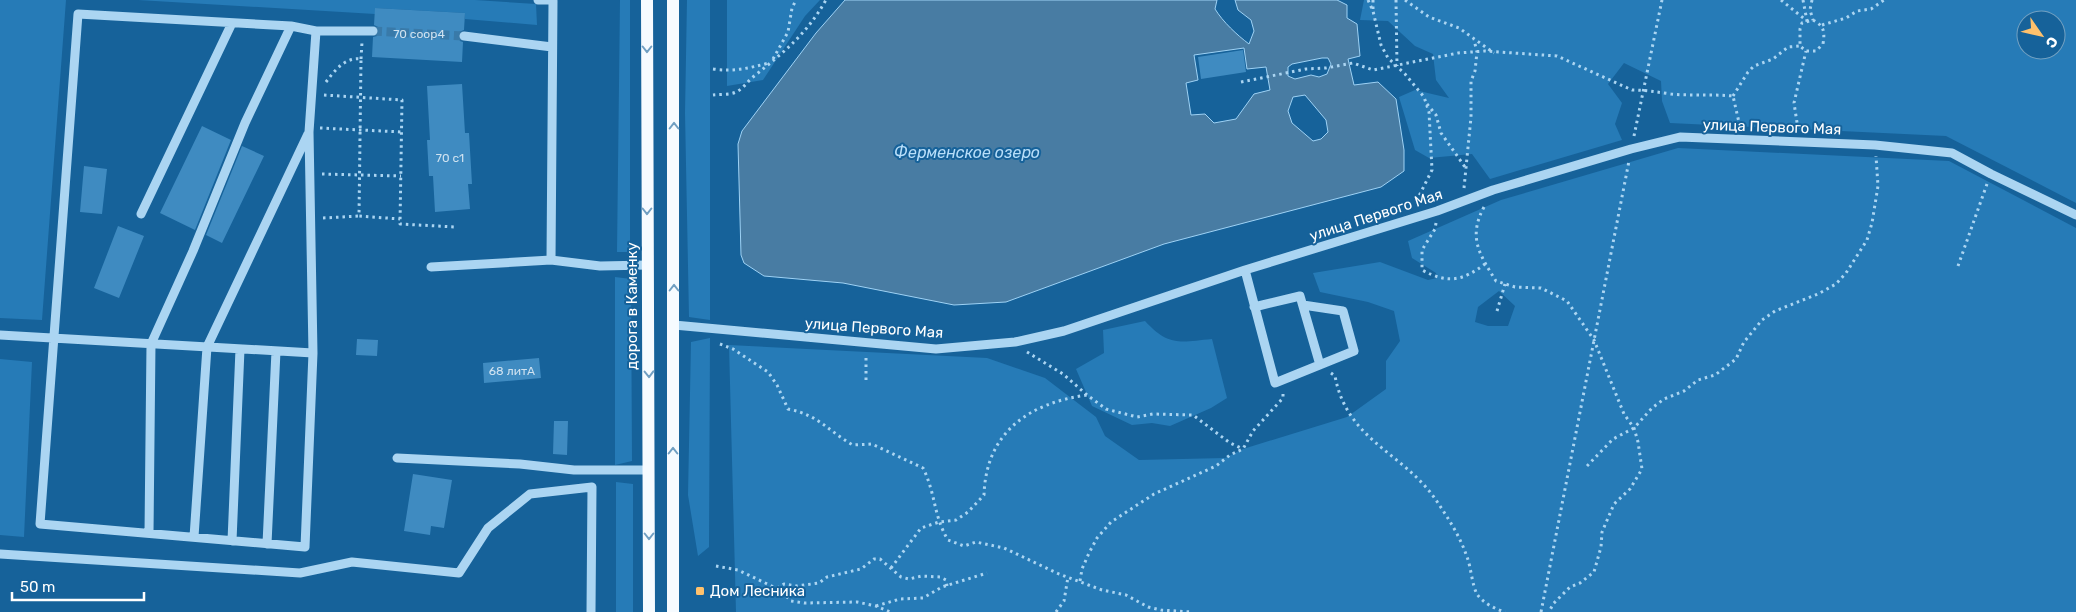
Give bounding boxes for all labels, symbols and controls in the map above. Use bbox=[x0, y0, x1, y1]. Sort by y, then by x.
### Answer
north arrow bbox=[2016, 10, 2066, 60]
house number: 70 соор4 bbox=[393, 27, 445, 41]
text: С bbox=[2041, 33, 2061, 51]
one-way arrow bbox=[642, 45, 652, 53]
street label: улица Первого Мая bbox=[1702, 116, 1842, 138]
one-way arrow bbox=[669, 122, 679, 130]
water label: Ферменское озеро bbox=[894, 143, 1040, 162]
house number: 70 с1 bbox=[436, 151, 464, 165]
street label: улица Первого Мая bbox=[1307, 185, 1445, 245]
one-way arrow bbox=[642, 208, 652, 215]
street label: дорога в Каменку bbox=[623, 242, 641, 370]
one-way arrow bbox=[669, 284, 679, 292]
street label: улица Первого Мая bbox=[804, 314, 944, 342]
house number: 68 литА bbox=[489, 364, 535, 378]
one-way arrow bbox=[643, 370, 654, 378]
one-way arrow bbox=[668, 447, 678, 454]
one-way arrow bbox=[644, 532, 654, 540]
scale bar bbox=[12, 570, 145, 602]
text: 50 m bbox=[20, 578, 55, 596]
place label: Дом Лесника bbox=[710, 582, 805, 600]
marker: Дом Лесника bbox=[694, 585, 706, 597]

